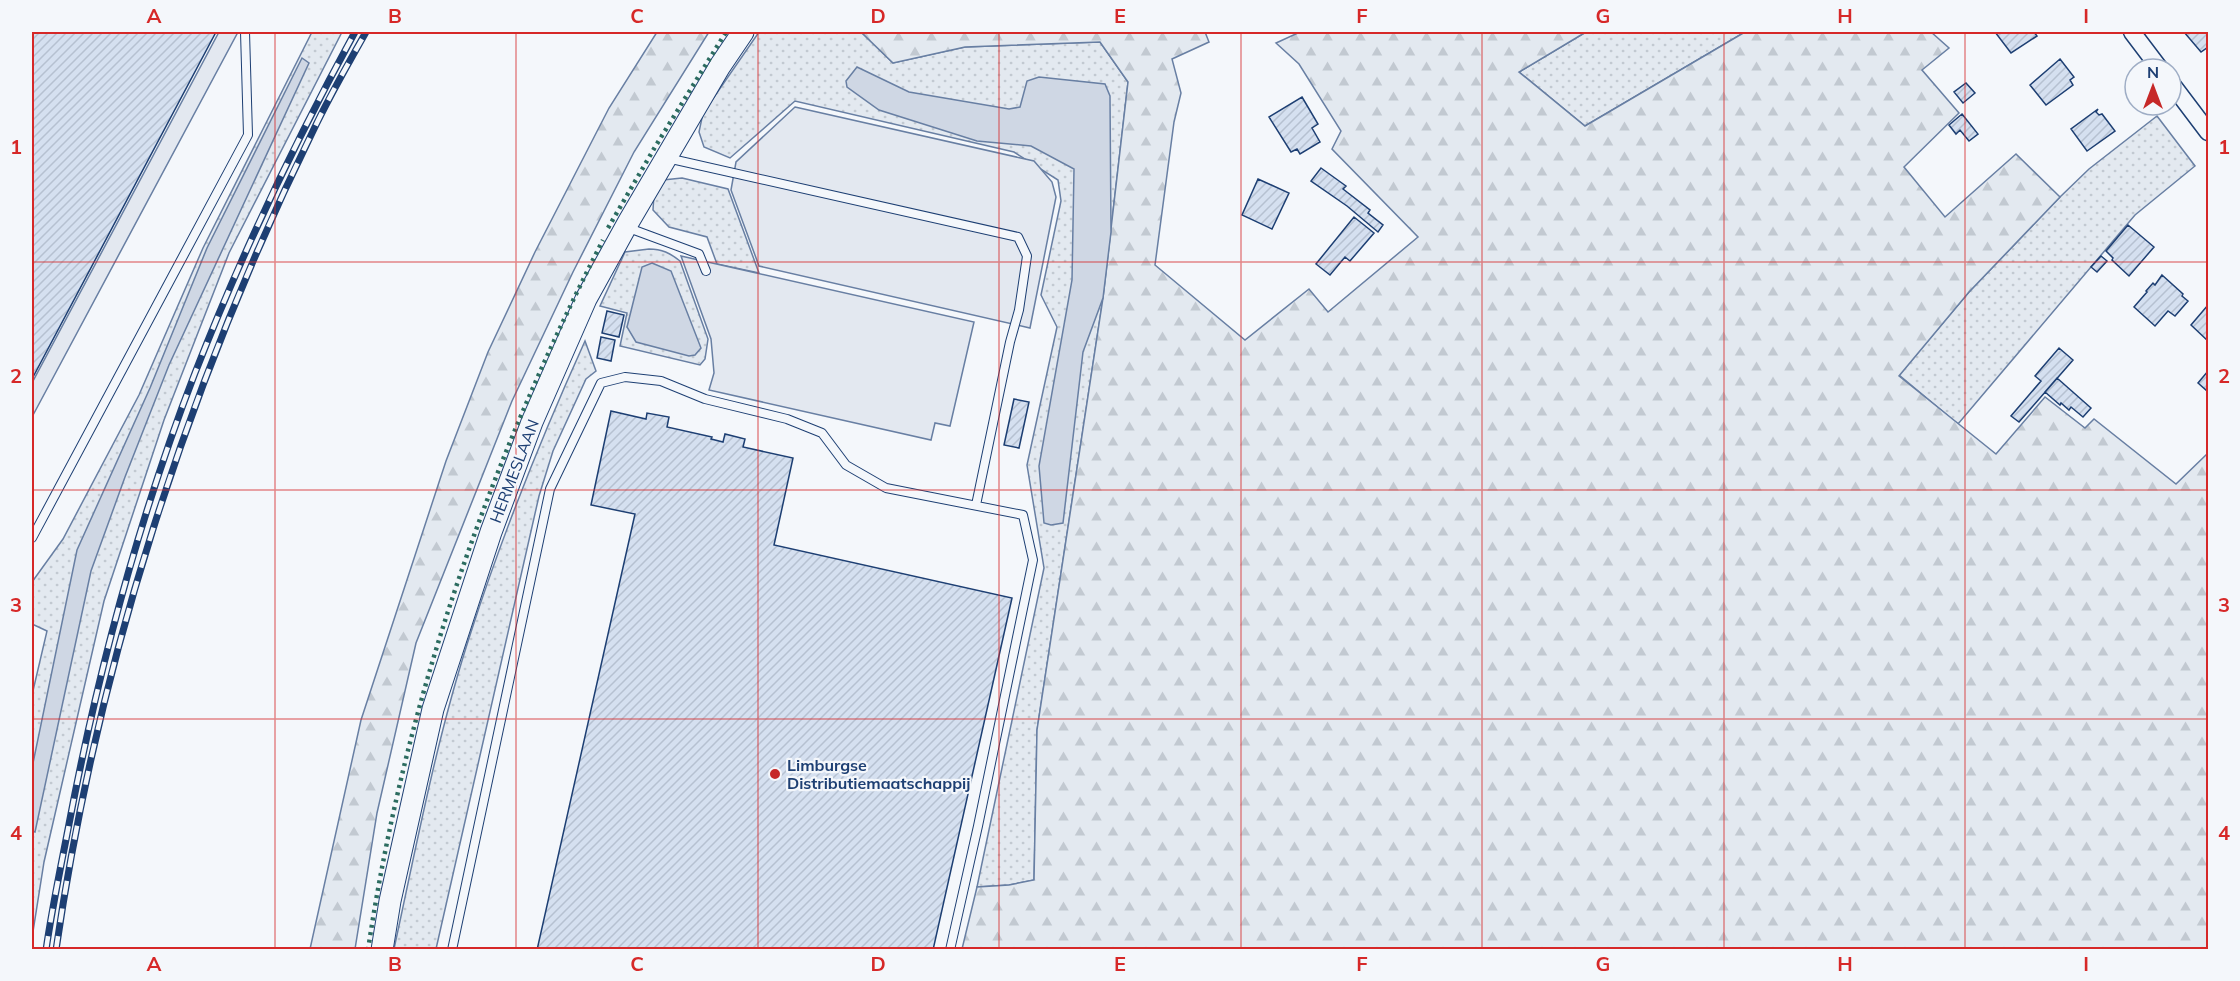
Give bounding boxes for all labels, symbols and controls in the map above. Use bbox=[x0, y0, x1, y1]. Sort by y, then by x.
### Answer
text: A bbox=[147, 3, 162, 28]
text: B bbox=[388, 3, 402, 28]
text: C bbox=[630, 3, 644, 28]
text: D bbox=[870, 3, 886, 28]
text: E bbox=[1114, 3, 1126, 28]
text: F bbox=[1356, 3, 1368, 28]
text: G bbox=[1596, 3, 1610, 28]
text: H bbox=[1837, 3, 1853, 28]
text: I bbox=[2083, 3, 2089, 28]
north arrow bbox=[2123, 57, 2183, 117]
text: N bbox=[2147, 62, 2159, 82]
text: 1 bbox=[10, 134, 22, 159]
text: 1 bbox=[2218, 134, 2230, 159]
text: 2 bbox=[10, 363, 22, 388]
text: 2 bbox=[2218, 363, 2230, 388]
street label: HERMESLAAN bbox=[485, 416, 543, 526]
text: 3 bbox=[10, 592, 22, 617]
text: 3 bbox=[2218, 592, 2230, 617]
place label: Limburgse Distributiemaatschappij bbox=[787, 755, 970, 793]
marker: Limburgse Distributiemaatschappij bbox=[768, 767, 782, 781]
text: 4 bbox=[10, 820, 22, 845]
text: 4 bbox=[2218, 820, 2230, 845]
text: A bbox=[147, 951, 162, 976]
text: B bbox=[388, 951, 402, 976]
text: C bbox=[630, 951, 644, 976]
text: D bbox=[870, 951, 886, 976]
text: E bbox=[1114, 951, 1126, 976]
text: F bbox=[1356, 951, 1368, 976]
text: G bbox=[1596, 951, 1610, 976]
text: H bbox=[1837, 951, 1853, 976]
text: I bbox=[2083, 951, 2089, 976]

